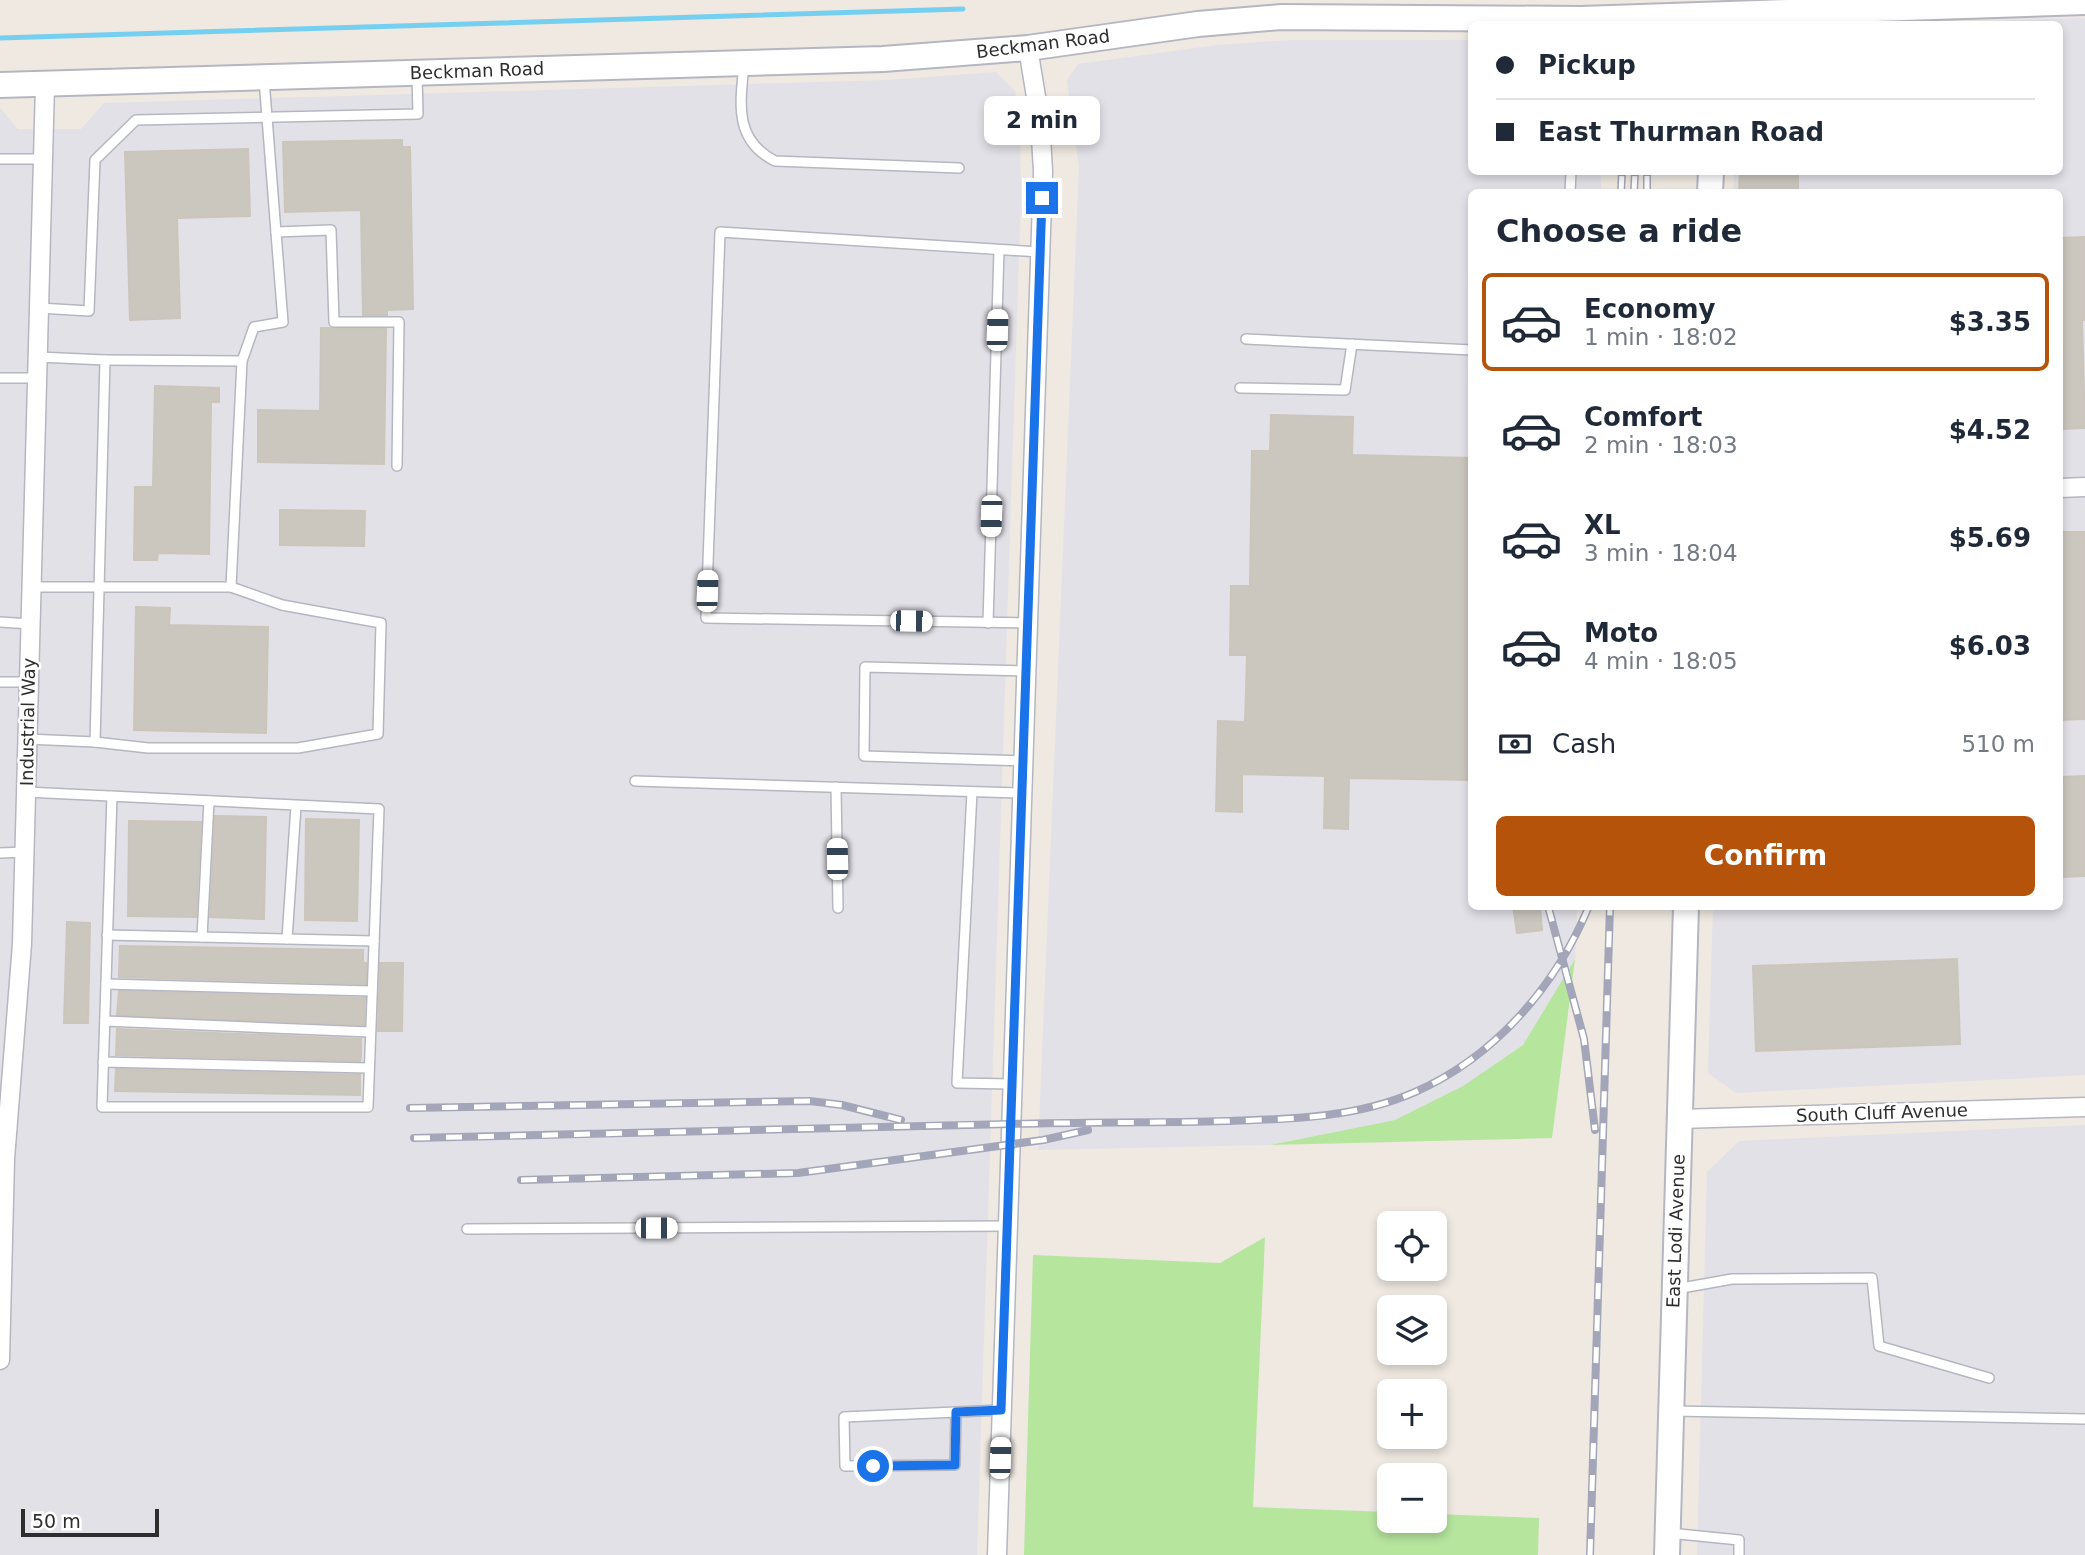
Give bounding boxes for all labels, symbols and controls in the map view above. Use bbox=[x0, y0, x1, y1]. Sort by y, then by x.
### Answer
street label: Beckman Road bbox=[975, 25, 1111, 62]
text: Pickup bbox=[1538, 50, 1636, 80]
street label: Beckman Road bbox=[409, 58, 545, 83]
callout: 2 min bbox=[984, 96, 1100, 146]
text: 2 min bbox=[1006, 107, 1078, 133]
text: East Thurman Road bbox=[1538, 117, 1824, 147]
route end bbox=[1026, 182, 1058, 214]
text: Choose a ride bbox=[1496, 212, 1742, 250]
icon: car bbox=[1500, 291, 1563, 354]
text: Economy bbox=[1584, 294, 1715, 324]
text: $3.35 bbox=[1949, 307, 2031, 337]
car bbox=[986, 309, 1009, 351]
text: 1 min · 18:02 bbox=[1584, 324, 1738, 350]
icon: car bbox=[1500, 399, 1563, 462]
text: Comfort bbox=[1584, 402, 1702, 432]
text: $4.52 bbox=[1949, 415, 2031, 445]
text: 2 min · 18:03 bbox=[1584, 432, 1738, 458]
car bbox=[980, 495, 1003, 537]
icon: car bbox=[1500, 507, 1563, 570]
text: XL bbox=[1584, 510, 1621, 540]
text: $5.69 bbox=[1949, 523, 2031, 553]
text: 3 min · 18:04 bbox=[1584, 540, 1738, 566]
car bbox=[696, 570, 719, 612]
car bbox=[890, 610, 933, 632]
icon: car bbox=[1500, 615, 1563, 678]
text: Moto bbox=[1584, 618, 1658, 648]
text: $6.03 bbox=[1949, 631, 2031, 661]
text: 4 min · 18:05 bbox=[1584, 648, 1738, 674]
street label: Industrial Way bbox=[16, 657, 39, 786]
icon: cash bbox=[1496, 725, 1534, 763]
text: Cash bbox=[1552, 729, 1616, 759]
text: 510 m bbox=[1961, 731, 2035, 757]
button: Confirm bbox=[1496, 816, 2035, 896]
car bbox=[827, 838, 848, 880]
street label: South Cluff Avenue bbox=[1796, 1099, 1968, 1126]
street label: East Lodi Avenue bbox=[1662, 1154, 1689, 1308]
map controls bbox=[1377, 1211, 1447, 1533]
button: locate bbox=[1377, 1211, 1447, 1281]
car bbox=[636, 1218, 678, 1239]
button: layers bbox=[1377, 1295, 1447, 1365]
button: + bbox=[1377, 1379, 1447, 1449]
car bbox=[989, 1437, 1012, 1479]
route start bbox=[857, 1450, 889, 1482]
button: − bbox=[1377, 1463, 1447, 1533]
scale bar bbox=[21, 1506, 159, 1538]
text: 50 m bbox=[32, 1510, 81, 1532]

